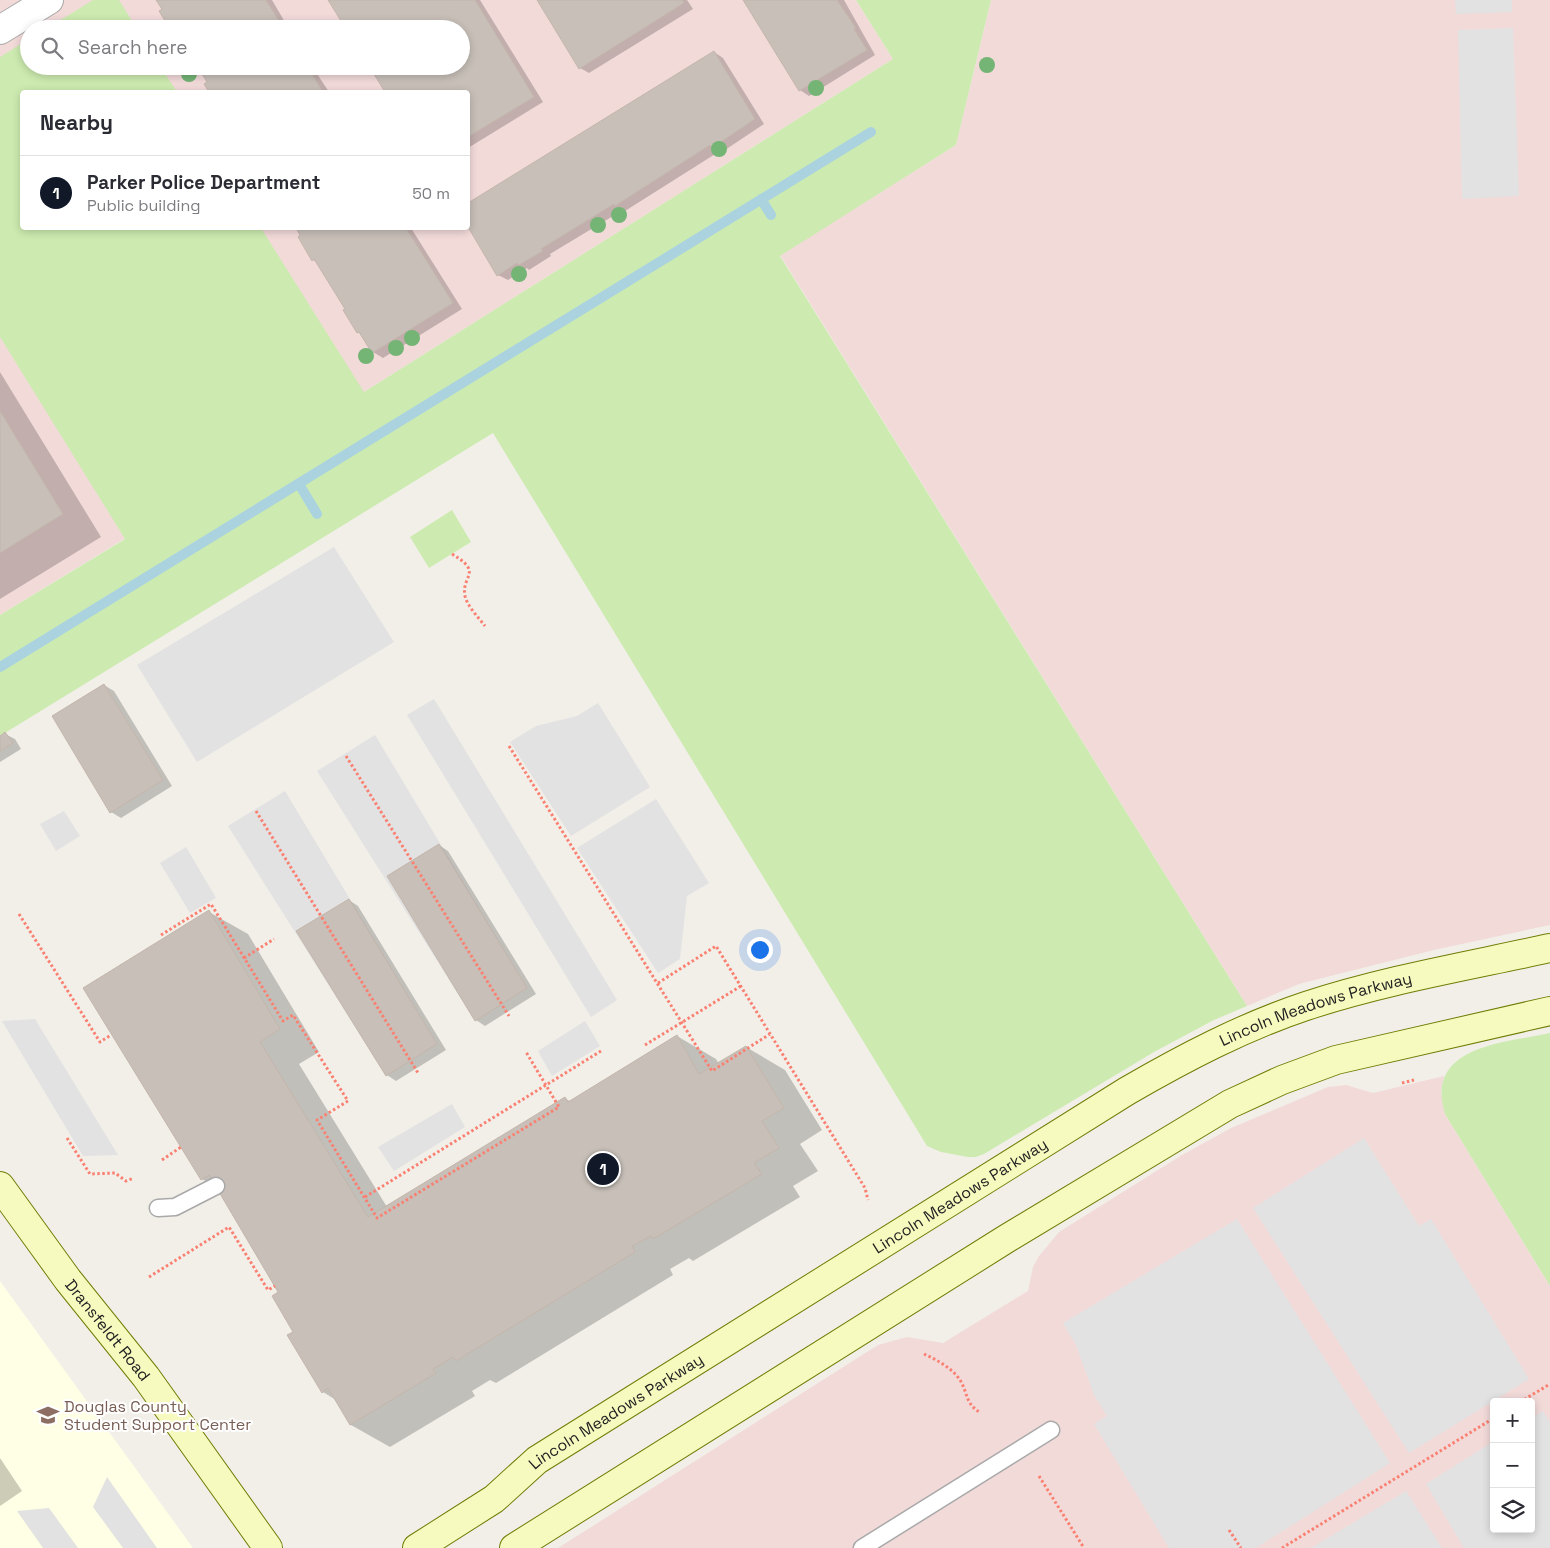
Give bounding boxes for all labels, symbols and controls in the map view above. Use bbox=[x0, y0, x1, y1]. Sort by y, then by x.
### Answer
search box bbox=[20, 20, 470, 75]
icon: search bbox=[38, 34, 66, 62]
text: Search here bbox=[78, 35, 188, 60]
text: Nearby bbox=[40, 109, 113, 136]
text: Parker Police Department bbox=[87, 170, 320, 195]
text: 1 bbox=[52, 183, 60, 204]
text: 50 m bbox=[412, 183, 450, 204]
text: Public building bbox=[87, 195, 200, 216]
your location bbox=[747, 937, 773, 963]
street label: Lincoln Meadows Parkway bbox=[1216, 968, 1414, 1051]
street label: Lincoln Meadows Parkway bbox=[869, 1133, 1051, 1259]
pin: 1 bbox=[587, 1150, 619, 1188]
street label: Dransfeldt Road bbox=[60, 1275, 155, 1385]
street label: Lincoln Meadows Parkway bbox=[524, 1349, 707, 1474]
place label: Douglas County Student Support Center bbox=[64, 1396, 251, 1435]
map controls bbox=[1490, 1398, 1535, 1533]
button: + bbox=[1490, 1398, 1535, 1443]
school or university icon: Douglas County Student Support Center bbox=[35, 1402, 61, 1428]
button: − bbox=[1490, 1443, 1535, 1488]
button: layers bbox=[1490, 1488, 1535, 1533]

